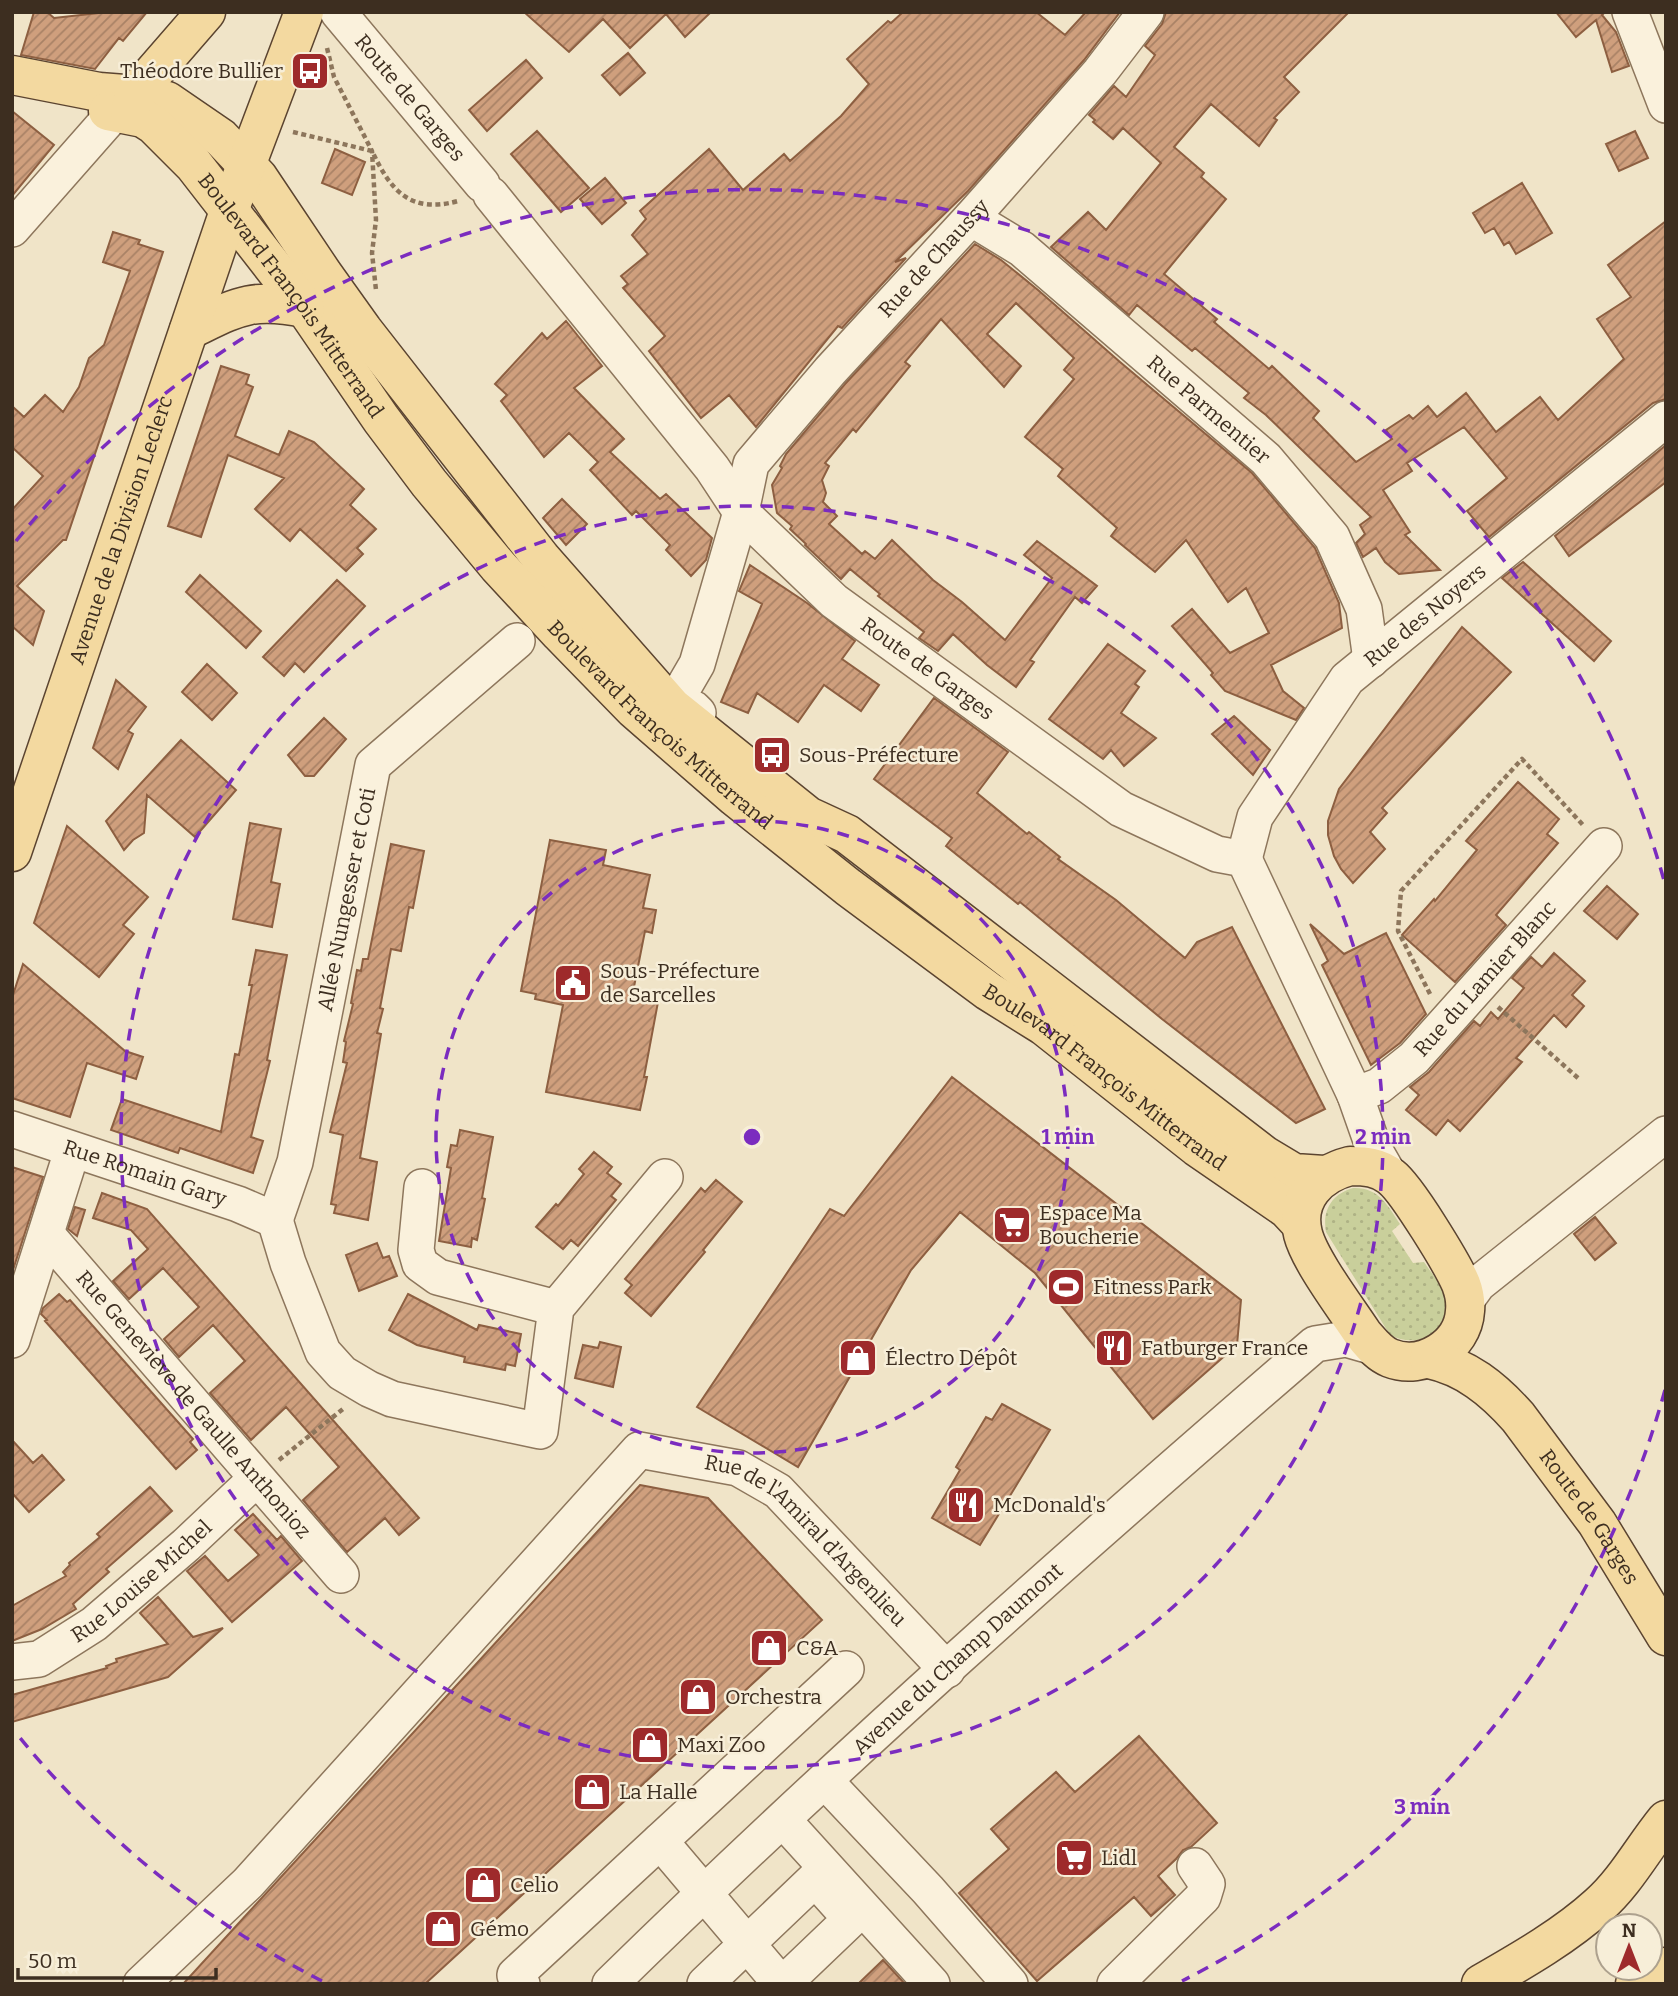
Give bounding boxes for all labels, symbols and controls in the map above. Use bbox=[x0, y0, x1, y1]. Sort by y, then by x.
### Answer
street label: Route de Garges bbox=[349, 29, 471, 167]
bus stop icon: Théodore Bullier bbox=[289, 50, 331, 92]
place label: Théodore Bullier bbox=[120, 58, 283, 84]
street label: Boulevard François Mitterrand bbox=[192, 168, 389, 423]
street label: Rue de Chaussy bbox=[873, 193, 995, 323]
street label: Rue Parmentier bbox=[1142, 350, 1276, 470]
street label: Avenue de la Division Leclerc bbox=[64, 392, 179, 668]
street label: Rue des Noyers bbox=[1359, 558, 1491, 673]
street label: Route de Garges bbox=[856, 612, 999, 726]
street label: Boulevard François Mitterrand bbox=[542, 615, 778, 835]
bus stop icon: Sous-Préfecture bbox=[751, 734, 793, 776]
place label: Sous-Préfecture bbox=[799, 742, 959, 768]
street label: Allée Nungesser et Coti bbox=[312, 785, 381, 1013]
street label: Rue du Lamier Blanc bbox=[1408, 895, 1562, 1062]
place label: Sous-Préfecture de Sarcelles bbox=[600, 958, 760, 1008]
public building icon: Sous-Préfecture de Sarcelles bbox=[552, 962, 594, 1004]
street label: Boulevard François Mitterrand bbox=[978, 978, 1231, 1176]
text: 1 min bbox=[1041, 1124, 1095, 1150]
text: 2 min bbox=[1355, 1124, 1411, 1150]
centre of rings bbox=[740, 1125, 764, 1149]
street label: Rue Romain Gary bbox=[60, 1134, 231, 1213]
place label: Espace Ma Boucherie bbox=[1039, 1200, 1142, 1250]
supermarket icon: Espace Ma Boucherie bbox=[991, 1204, 1033, 1246]
street label: Rue Geneviève de Gaulle Anthonioz bbox=[71, 1265, 317, 1544]
sports icon: Fitness Park bbox=[1045, 1266, 1087, 1308]
place label: Fitness Park bbox=[1093, 1274, 1212, 1300]
restaurant icon: Fatburger France bbox=[1093, 1327, 1135, 1369]
place label: Fatburger France bbox=[1141, 1335, 1308, 1361]
shop icon: Électro Dépôt bbox=[837, 1337, 879, 1379]
place label: Électro Dépôt bbox=[885, 1345, 1018, 1371]
street label: Route de Garges bbox=[1534, 1444, 1644, 1589]
street label: Rue de l'Amiral d'Argenlieu bbox=[702, 1449, 912, 1632]
restaurant icon: McDonald's bbox=[945, 1484, 987, 1526]
place label: McDonald's bbox=[993, 1492, 1106, 1518]
street label: Rue Louise Michel bbox=[66, 1514, 217, 1648]
street label: Avenue du Champ Daumont bbox=[847, 1557, 1068, 1761]
shop icon: C&A bbox=[748, 1627, 790, 1669]
place label: C&A bbox=[796, 1635, 838, 1661]
shop icon: Orchestra bbox=[677, 1676, 719, 1718]
place label: Orchestra bbox=[725, 1684, 822, 1710]
shop icon: Maxi Zoo bbox=[629, 1724, 671, 1766]
place label: Maxi Zoo bbox=[677, 1732, 766, 1758]
shop icon: La Halle bbox=[571, 1771, 613, 1813]
place label: La Halle bbox=[619, 1779, 697, 1805]
text: 3 min bbox=[1394, 1794, 1451, 1820]
supermarket icon: Lidl bbox=[1053, 1837, 1095, 1879]
place label: Lidl bbox=[1101, 1845, 1137, 1871]
shop icon: Celio bbox=[462, 1864, 504, 1906]
place label: Celio bbox=[510, 1872, 559, 1898]
shop icon: Gémo bbox=[422, 1908, 464, 1950]
north arrow bbox=[1594, 1912, 1664, 1982]
place label: Gémo bbox=[470, 1916, 529, 1942]
text: N bbox=[1622, 1919, 1637, 1942]
scale bar bbox=[18, 1937, 215, 1981]
text: 50 m bbox=[28, 1948, 77, 1974]

